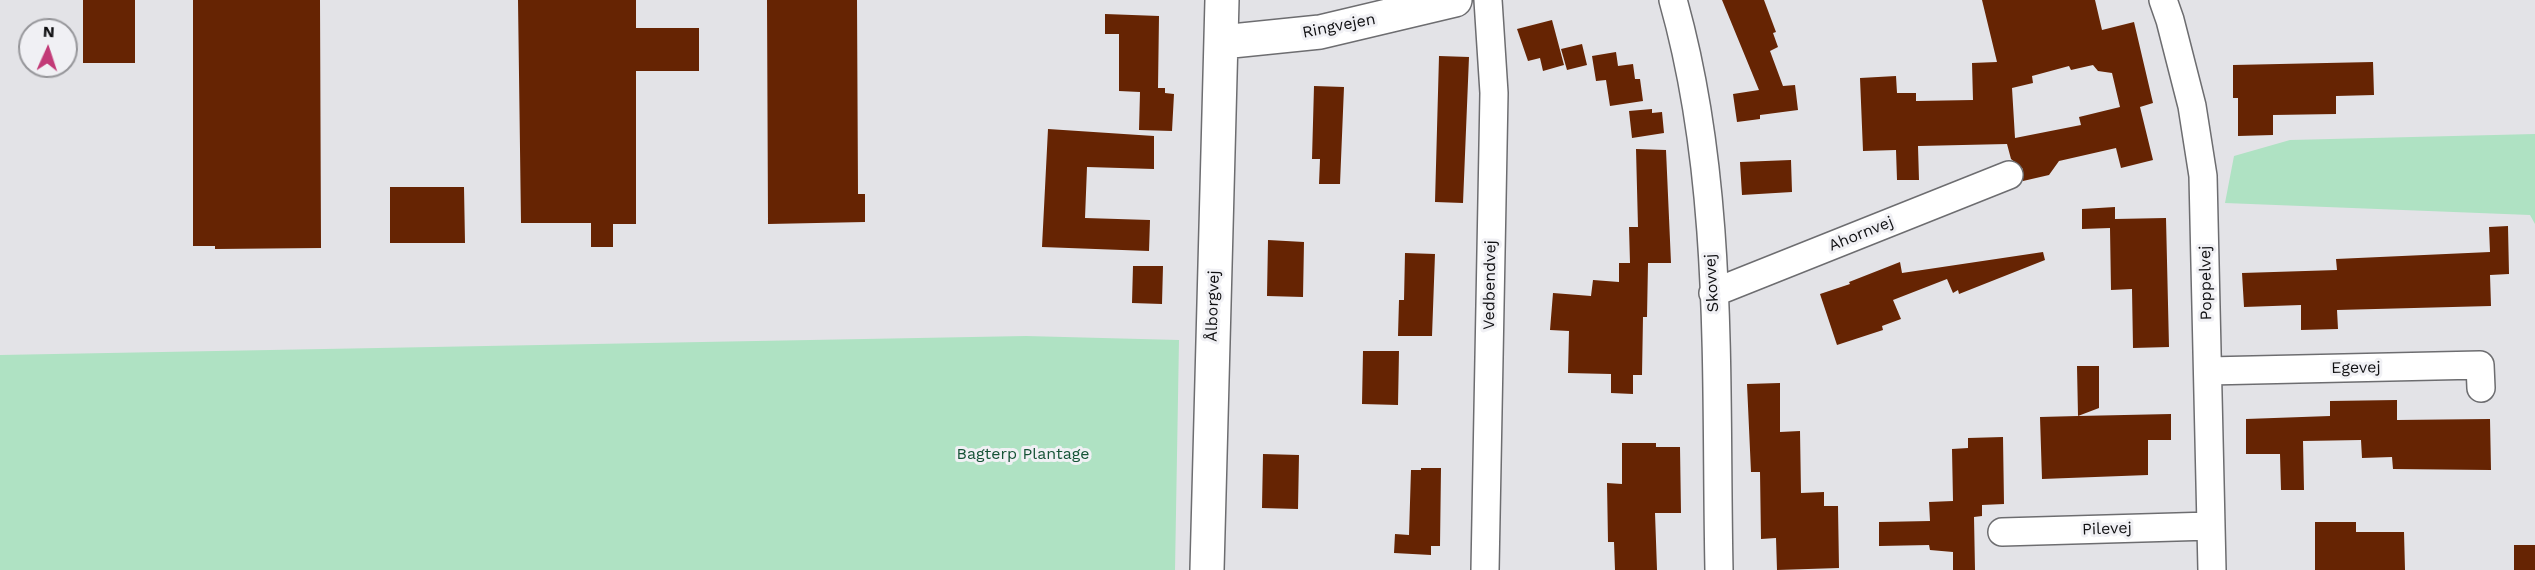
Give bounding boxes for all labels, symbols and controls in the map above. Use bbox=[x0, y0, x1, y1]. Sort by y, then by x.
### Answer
street label: Ringvejen bbox=[1301, 9, 1377, 43]
north arrow bbox=[18, 18, 78, 78]
text: N bbox=[42, 22, 55, 41]
street label: Ahornvej bbox=[1826, 212, 1896, 256]
street label: Vedbendvej bbox=[1480, 240, 1500, 330]
street label: Poppelvej bbox=[2196, 245, 2216, 321]
street label: Skovvej bbox=[1701, 253, 1723, 313]
street label: Ålborgvej bbox=[1202, 270, 1224, 342]
street label: Egevej bbox=[2331, 358, 2381, 378]
park label: Bagterp Plantage bbox=[957, 444, 1089, 464]
street label: Pilevej bbox=[2082, 519, 2132, 539]

